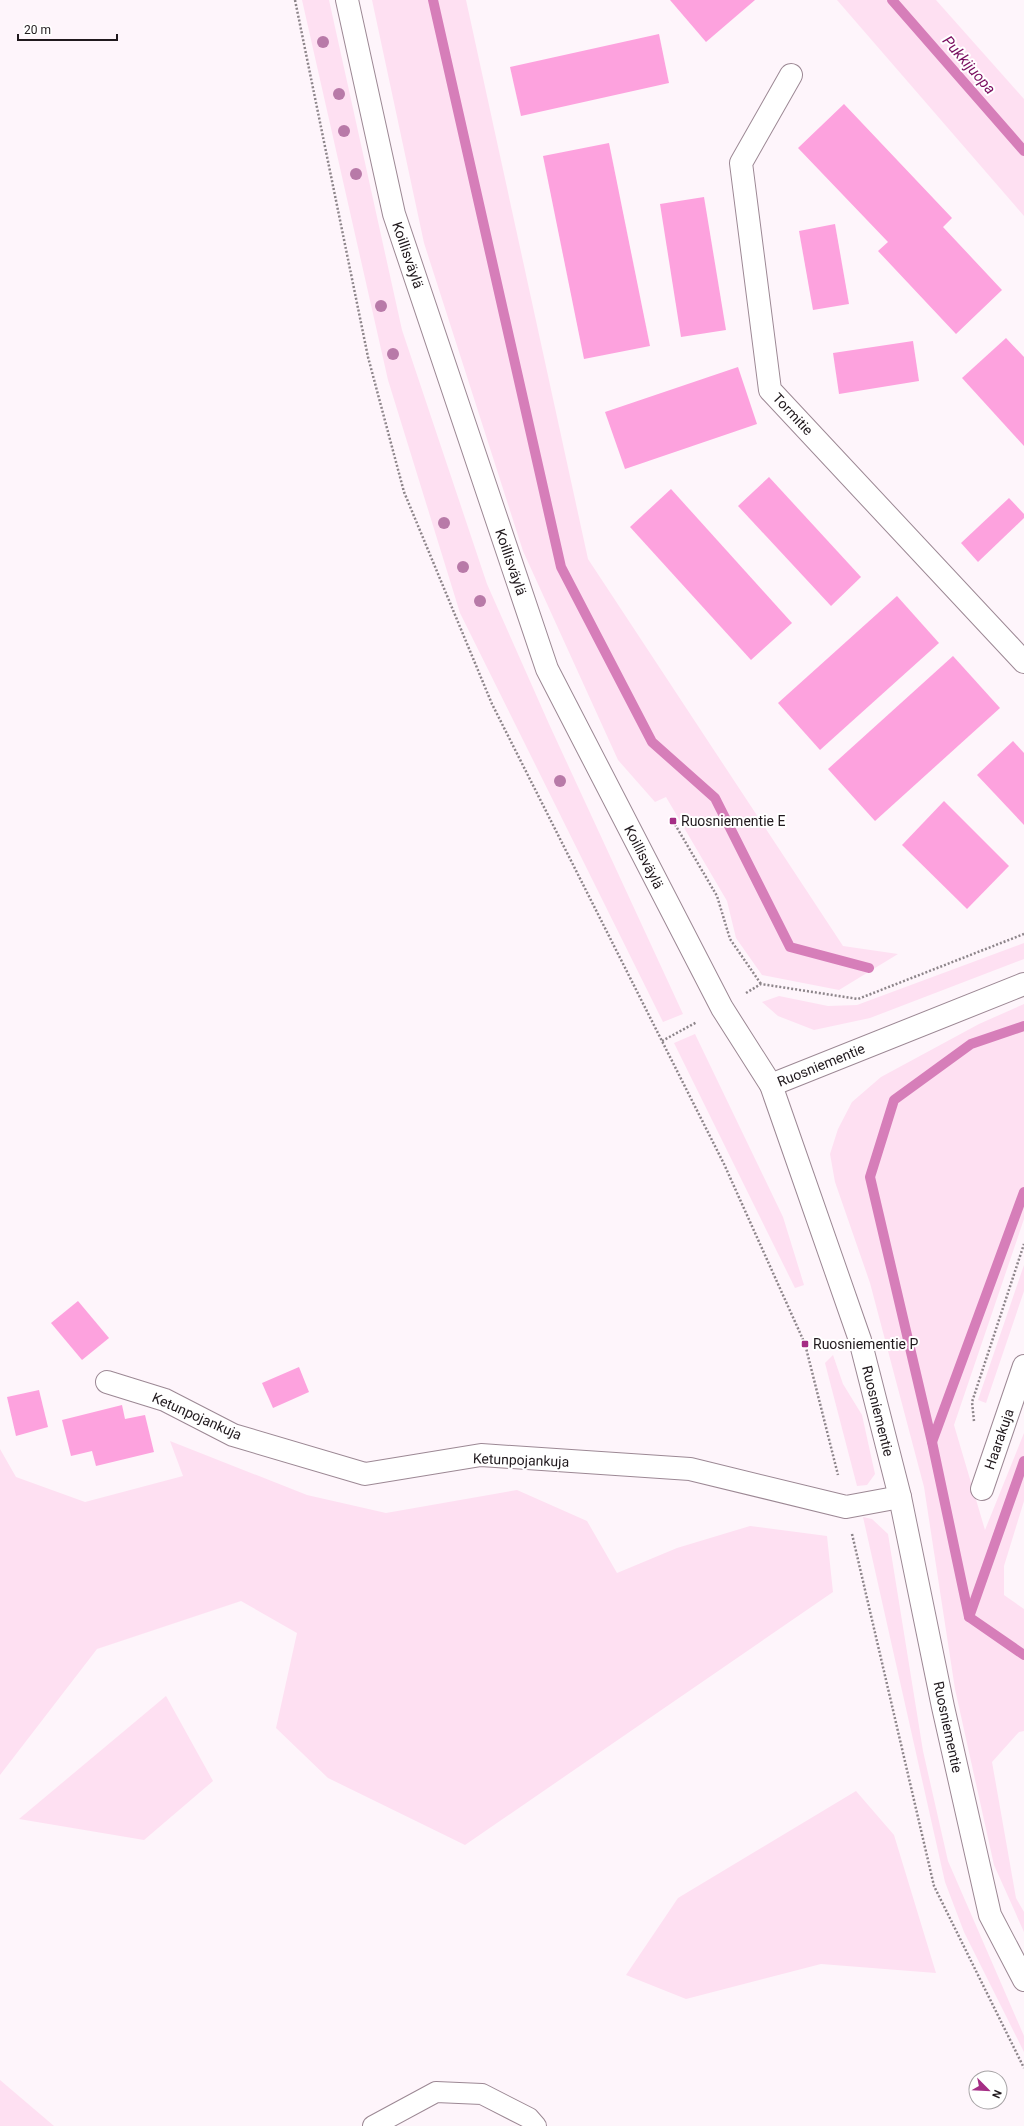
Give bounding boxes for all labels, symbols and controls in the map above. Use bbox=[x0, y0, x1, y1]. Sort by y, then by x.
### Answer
scale bar bbox=[18, 16, 117, 42]
text: 20 m bbox=[24, 23, 51, 37]
water label: Pukkijuopa bbox=[939, 32, 999, 98]
street label: Koillisväylä bbox=[389, 220, 427, 290]
street label: Tormitie bbox=[770, 390, 816, 438]
street label: Koillisväylä bbox=[492, 527, 530, 597]
place label: Ruosniementie E bbox=[681, 813, 785, 829]
marker: Ruosniementie E bbox=[668, 816, 678, 826]
street label: Koillisväylä bbox=[621, 823, 667, 891]
street label: Ruosniementie bbox=[775, 1040, 867, 1090]
place label: Ruosniementie P bbox=[813, 1336, 918, 1352]
marker: Ruosniementie P bbox=[800, 1339, 810, 1349]
street label: Ruosniementie bbox=[859, 1364, 897, 1458]
street label: Ketunpojankuja bbox=[150, 1389, 244, 1443]
street label: Haarakuja bbox=[981, 1407, 1017, 1471]
street label: Ketunpojankuja bbox=[473, 1450, 569, 1470]
street label: Ruosniementie bbox=[931, 1680, 965, 1774]
north arrow bbox=[968, 2070, 1008, 2110]
text: N bbox=[989, 2088, 1004, 2100]

